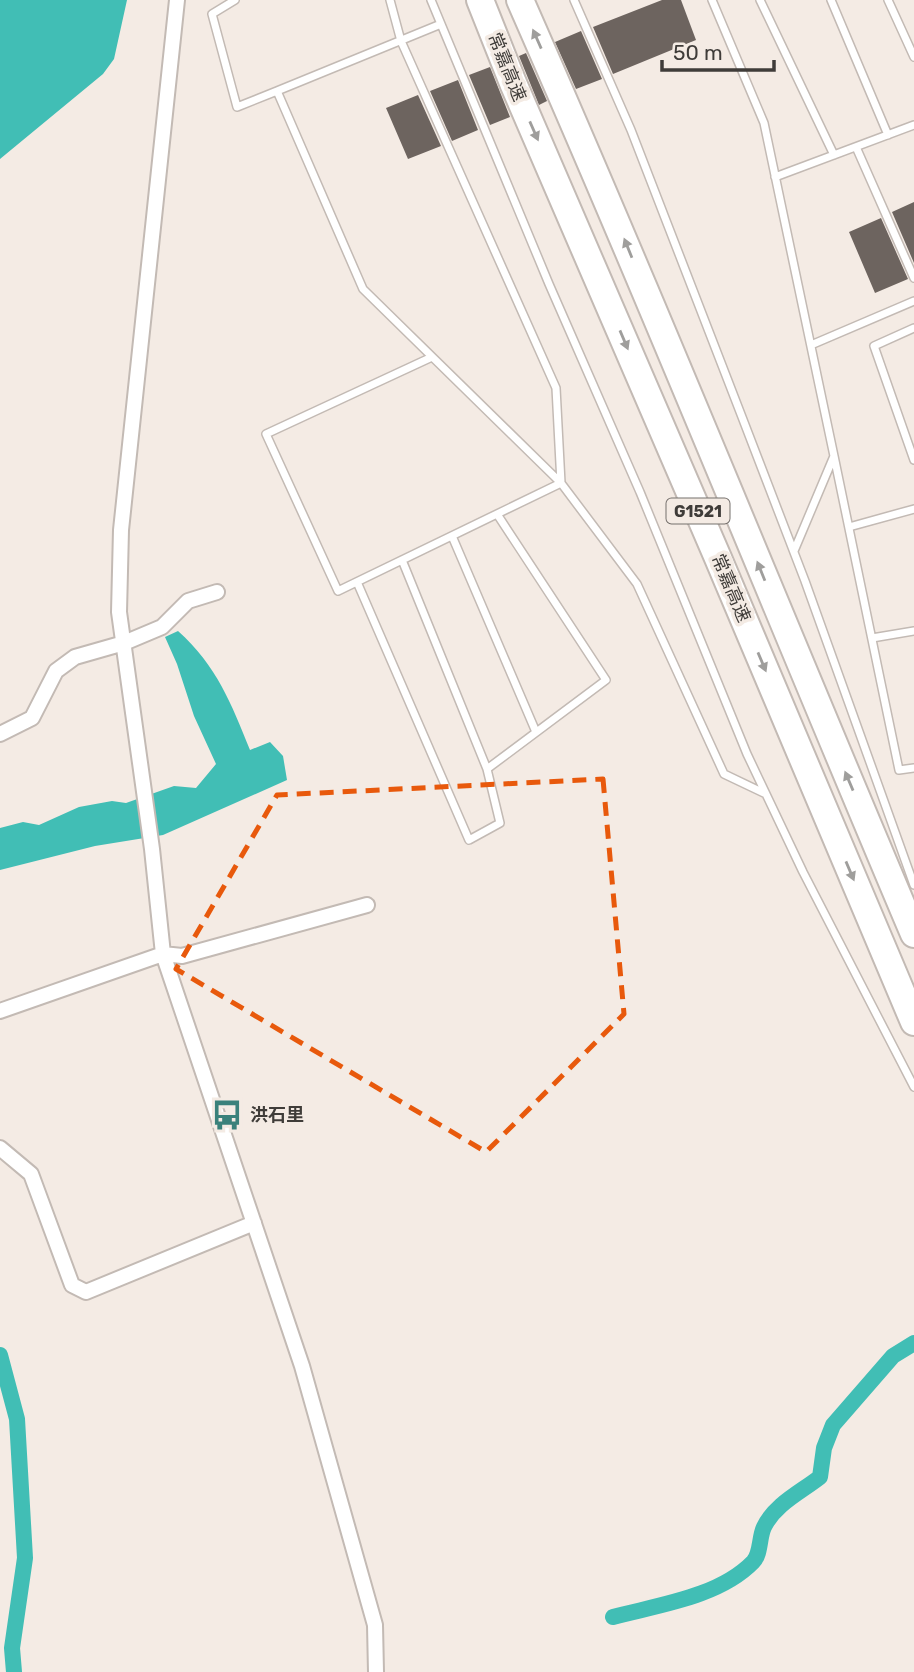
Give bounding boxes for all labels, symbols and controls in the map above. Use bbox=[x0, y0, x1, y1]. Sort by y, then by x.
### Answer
scale bar bbox=[662, 28, 774, 72]
one-way arrow bbox=[531, 29, 543, 49]
street label: 常嘉高速 bbox=[483, 30, 531, 104]
text: 50 m bbox=[673, 40, 723, 65]
one-way arrow bbox=[528, 121, 540, 141]
one-way arrow bbox=[622, 237, 633, 258]
one-way arrow bbox=[619, 329, 630, 350]
road number: G1521 bbox=[666, 498, 730, 524]
street label: 常嘉高速 bbox=[707, 551, 755, 625]
one-way arrow bbox=[756, 560, 767, 581]
one-way arrow bbox=[756, 651, 767, 672]
one-way arrow bbox=[843, 771, 855, 791]
one-way arrow bbox=[844, 861, 856, 881]
bus stop icon: 洪石里 bbox=[210, 1098, 244, 1132]
place label: 洪石里 bbox=[250, 1104, 304, 1126]

